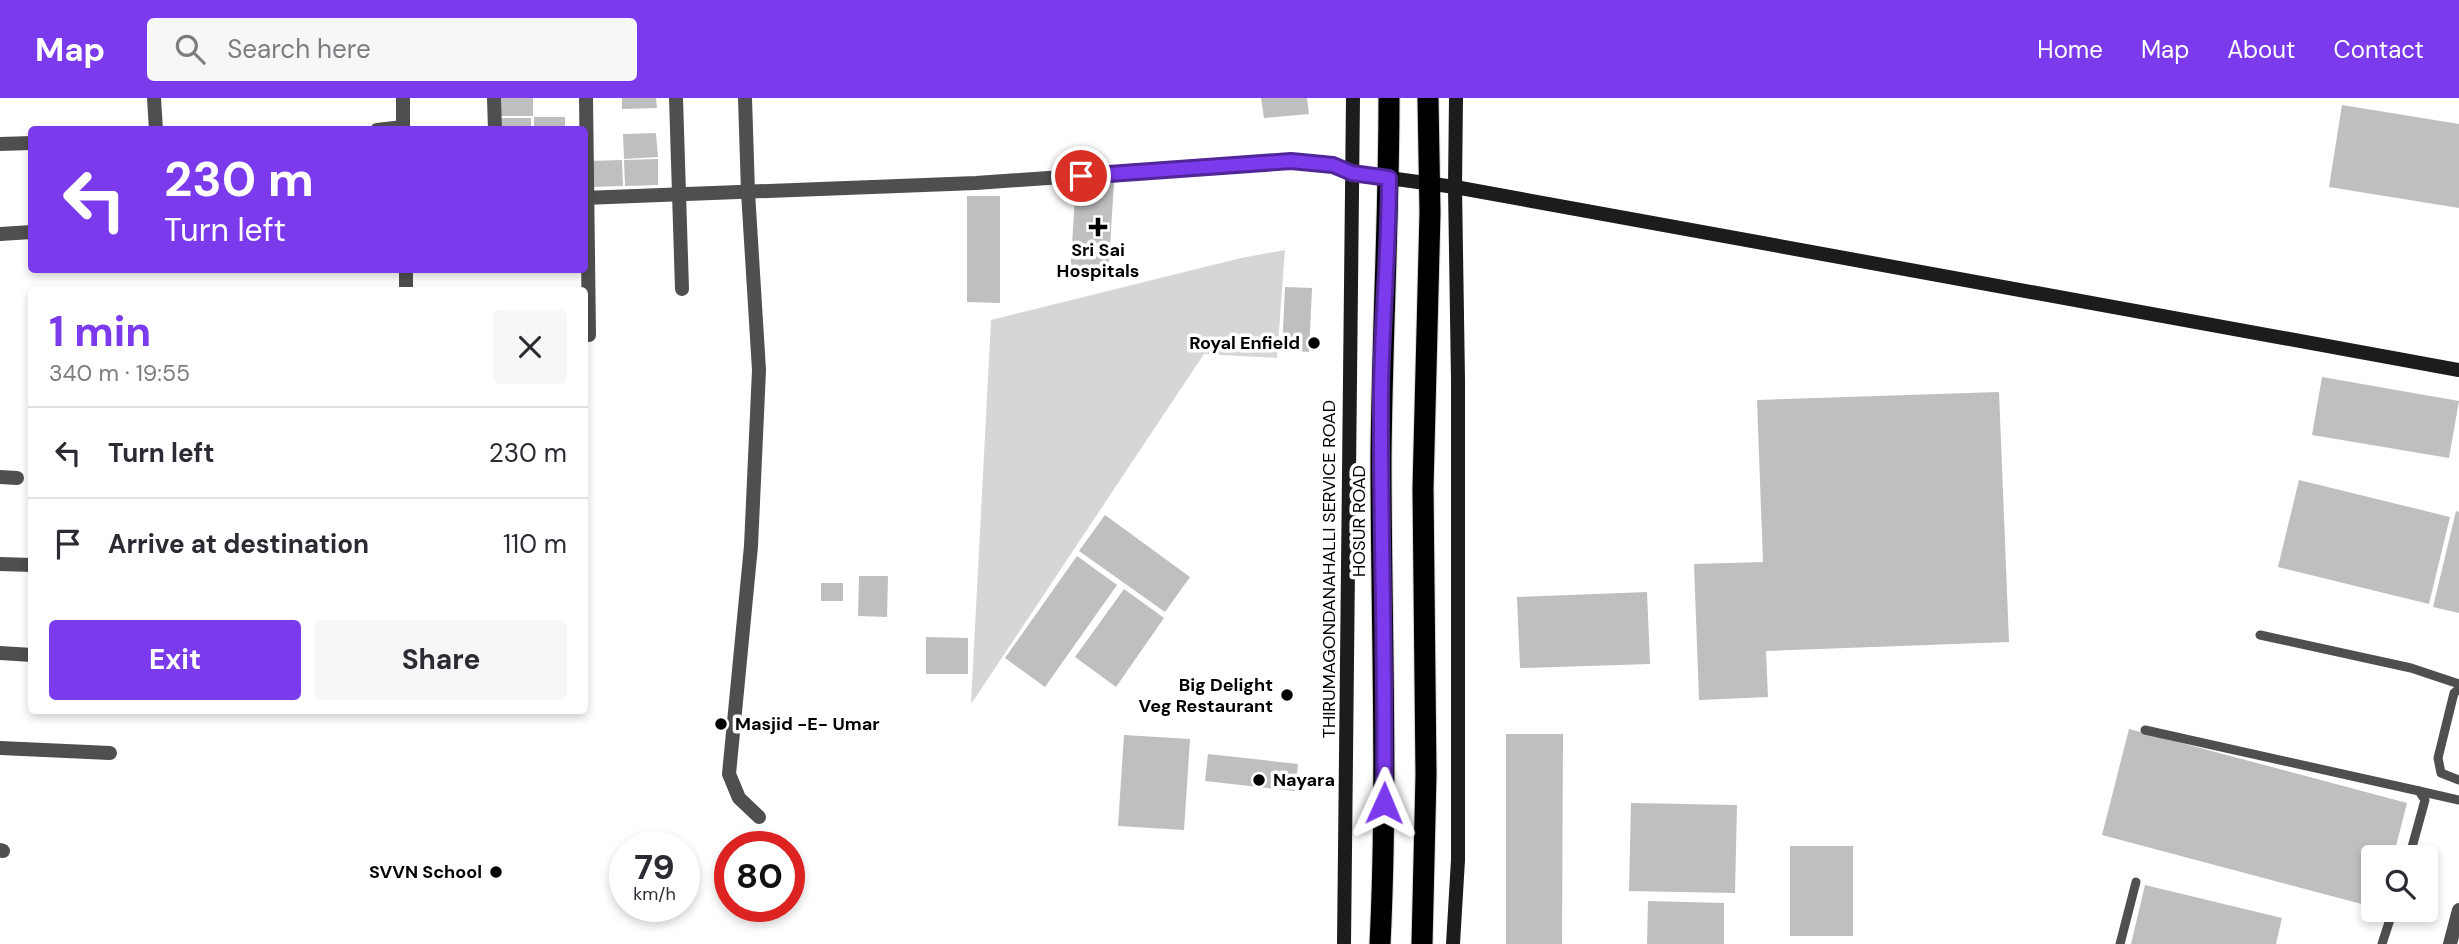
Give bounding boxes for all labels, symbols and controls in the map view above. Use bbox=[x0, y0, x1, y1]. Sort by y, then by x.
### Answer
search box bbox=[147, 18, 637, 81]
text: Map bbox=[35, 28, 105, 71]
icon: search bbox=[171, 30, 209, 68]
text: Search here bbox=[227, 32, 371, 66]
text: Home bbox=[2037, 34, 2103, 65]
text: Map bbox=[2141, 34, 2189, 65]
text: About bbox=[2227, 34, 2296, 65]
text: Contact bbox=[2334, 34, 2424, 65]
pin bbox=[1051, 146, 1111, 206]
text: 230 m bbox=[164, 147, 314, 211]
icon: left bbox=[49, 154, 140, 245]
icon: arrive bbox=[1062, 157, 1100, 195]
text: Turn left bbox=[164, 209, 286, 251]
marker: Sri Sai Hospitals bbox=[1088, 217, 1108, 237]
place label: Sri Sai Hospitals bbox=[1057, 238, 1139, 283]
text: 1 min bbox=[49, 304, 151, 359]
button: close bbox=[493, 310, 567, 384]
place label: Royal Enfield bbox=[1189, 331, 1300, 355]
marker: Royal Enfield bbox=[1306, 335, 1322, 351]
text: 340 m · 19:55 bbox=[49, 358, 190, 388]
street label: THIRUMAGONDANAHALLI SERVICE ROAD bbox=[1317, 400, 1341, 738]
icon: left bbox=[49, 434, 87, 472]
text: Turn left bbox=[108, 436, 215, 470]
text: 230 m bbox=[489, 436, 567, 470]
street label: HOSUR ROAD bbox=[1347, 465, 1371, 577]
icon: arrive bbox=[49, 525, 87, 563]
text: Arrive at destination bbox=[108, 527, 369, 561]
text: 110 m bbox=[503, 527, 567, 561]
button: Exit bbox=[49, 620, 301, 700]
button: Share bbox=[315, 620, 567, 700]
place label: Big Delight Veg Restaurant bbox=[1139, 673, 1273, 718]
marker: Big Delight Veg Restaurant bbox=[1279, 687, 1295, 703]
place label: Masjid -E- Umar bbox=[735, 712, 880, 736]
marker: Masjid -E- Umar bbox=[713, 716, 729, 732]
position arrow bbox=[1347, 766, 1421, 840]
place label: Nayara bbox=[1273, 768, 1335, 792]
marker: Nayara bbox=[1251, 772, 1267, 788]
speed limit sign: 80 bbox=[714, 831, 805, 922]
text: 79 bbox=[634, 844, 675, 890]
map controls bbox=[2361, 845, 2438, 922]
button: search bbox=[2361, 845, 2438, 922]
place label: SVVN School bbox=[369, 860, 482, 884]
marker: SVVN School bbox=[488, 864, 504, 880]
text: km/h bbox=[633, 882, 676, 906]

